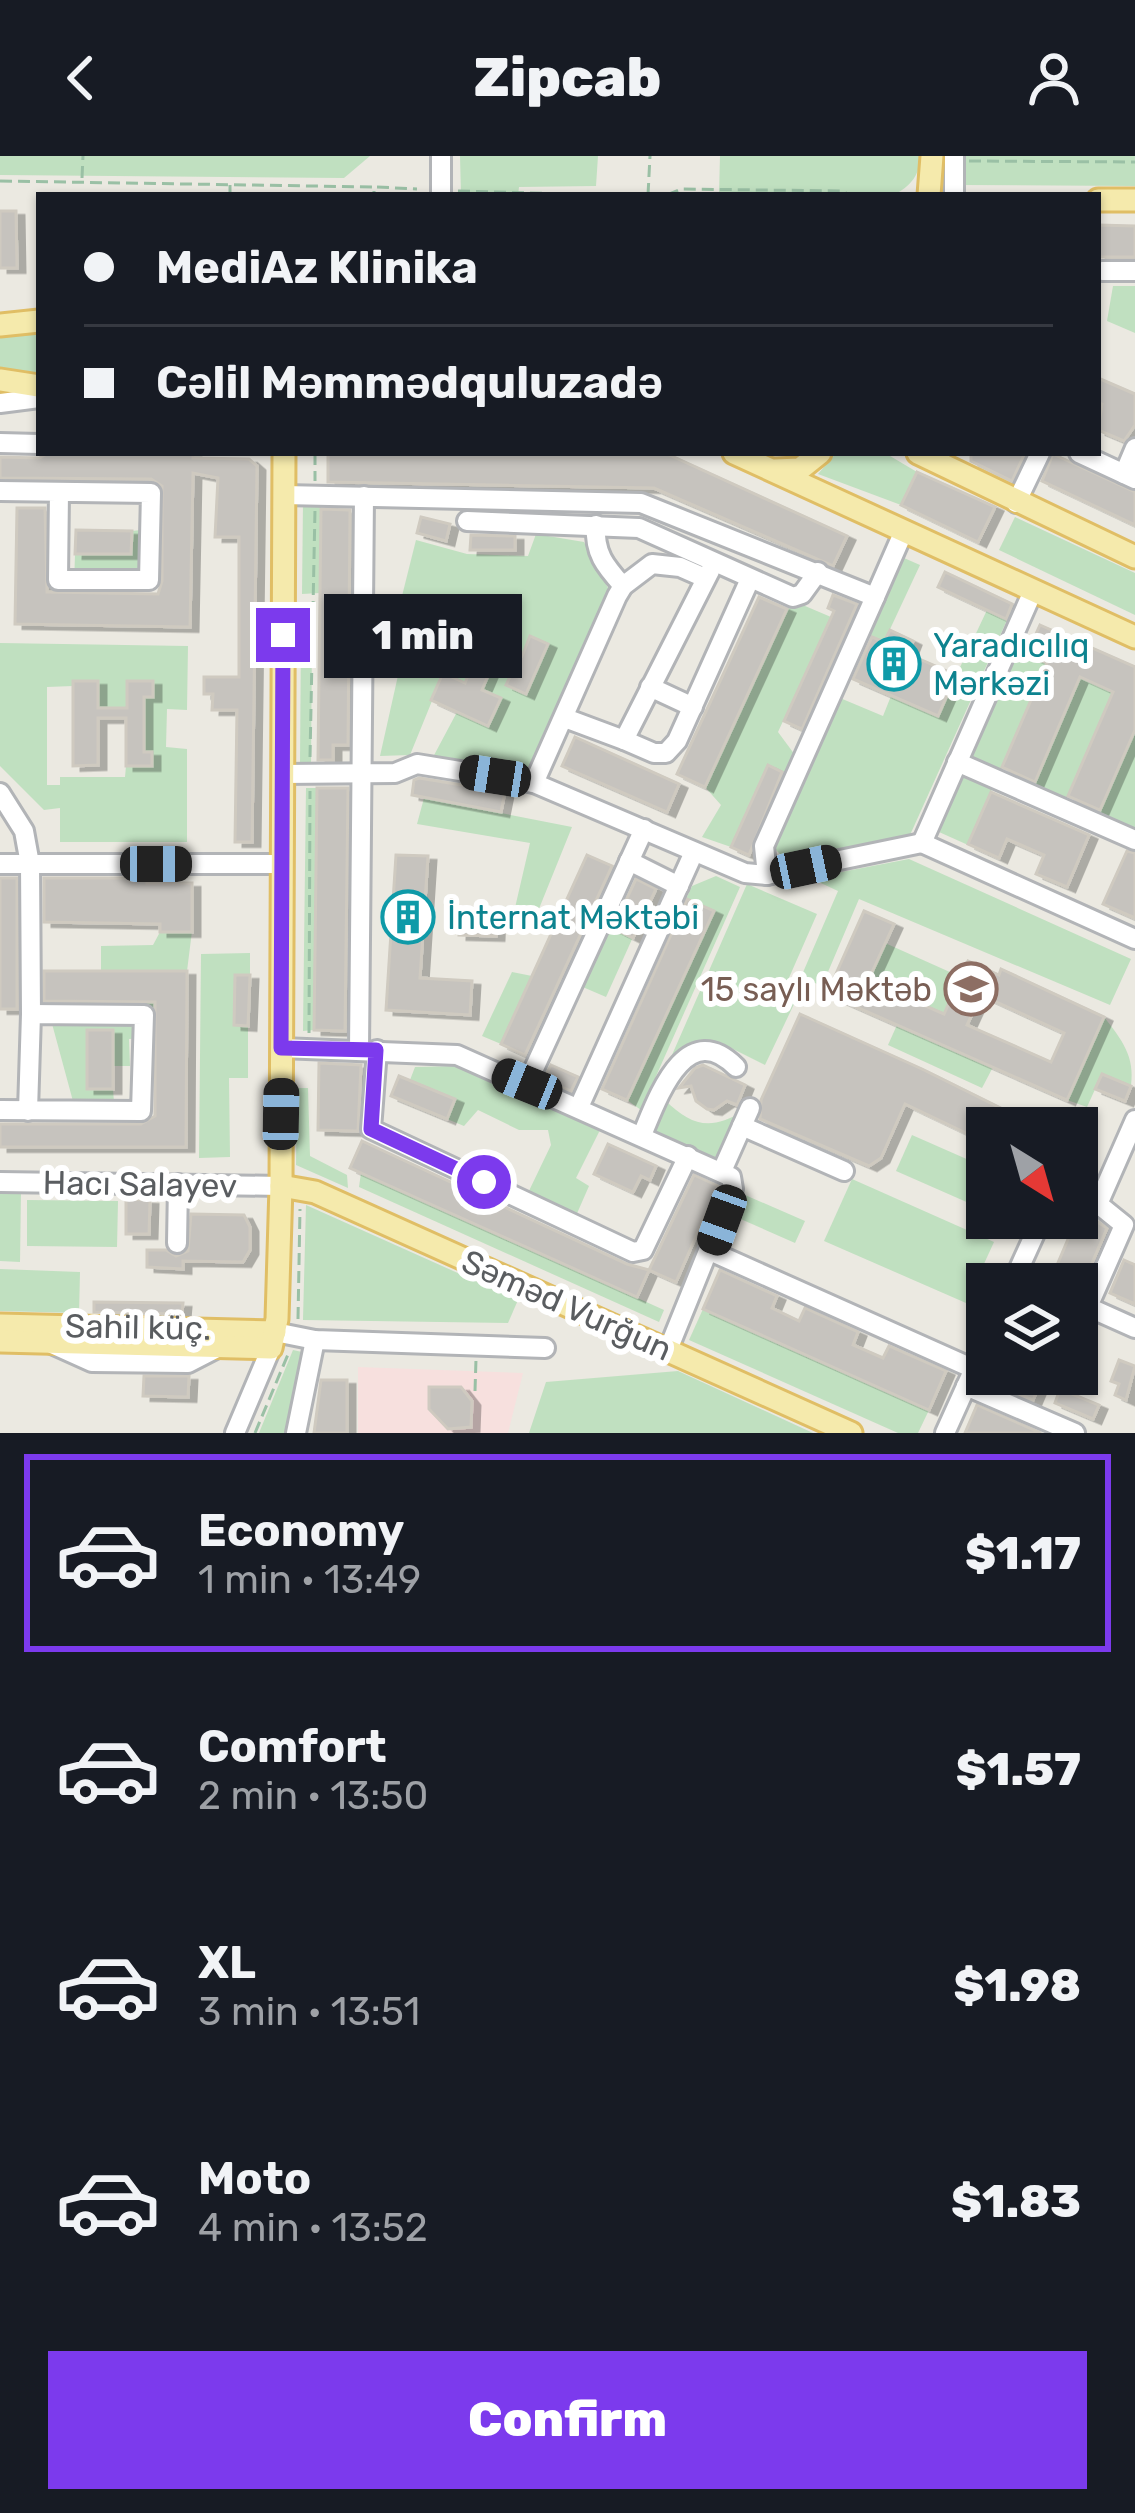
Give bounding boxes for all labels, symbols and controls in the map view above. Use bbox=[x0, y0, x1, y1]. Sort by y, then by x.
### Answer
icon: back bbox=[48, 45, 114, 111]
icon: person bbox=[1021, 45, 1087, 111]
text: Zipcab bbox=[474, 46, 661, 110]
text: MediAz Klinika bbox=[156, 241, 478, 294]
text: Cəlil Məmmədquluzadə bbox=[156, 356, 663, 409]
callout: 1 min bbox=[325, 593, 523, 677]
route end bbox=[256, 608, 310, 662]
text: 1 min bbox=[372, 613, 474, 659]
place label: Yaradıcılıq Mərkəzi bbox=[933, 626, 1089, 703]
building icon: Yaradıcılıq Mərkəzi bbox=[866, 636, 922, 692]
car bbox=[457, 753, 533, 799]
car bbox=[767, 842, 845, 892]
car bbox=[120, 846, 192, 882]
building icon: İnternat Məktəbi bbox=[380, 889, 436, 945]
place label: İnternat Məktəbi bbox=[447, 898, 699, 937]
school or university icon: 15 saylı Məktəb bbox=[943, 961, 999, 1017]
place label: 15 saylı Məktəb bbox=[701, 970, 932, 1009]
car bbox=[487, 1054, 567, 1114]
car bbox=[262, 1078, 300, 1150]
north arrow bbox=[966, 1107, 1098, 1239]
map controls bbox=[966, 1107, 1098, 1395]
route start bbox=[457, 1155, 511, 1209]
street label: Hacı Salayev bbox=[42, 1163, 238, 1205]
car bbox=[693, 1180, 751, 1260]
street label: Səməd Vurğun bbox=[456, 1241, 678, 1369]
button: layers bbox=[966, 1263, 1098, 1395]
street label: Sahil küç. bbox=[64, 1306, 212, 1348]
icon: car bbox=[54, 1499, 162, 1607]
text: Economy bbox=[198, 1504, 404, 1557]
text: $1.17 bbox=[965, 1527, 1081, 1580]
text: 1 min · 13:49 bbox=[198, 1557, 421, 1603]
icon: car bbox=[54, 1715, 162, 1823]
text: Comfort bbox=[198, 1720, 387, 1773]
text: $1.57 bbox=[956, 1743, 1081, 1796]
text: 2 min · 13:50 bbox=[198, 1773, 428, 1819]
icon: car bbox=[54, 1931, 162, 2039]
text: XL bbox=[198, 1936, 256, 1989]
text: $1.98 bbox=[954, 1959, 1081, 2012]
text: 3 min · 13:51 bbox=[198, 1989, 420, 2035]
icon: car bbox=[54, 2147, 162, 2255]
text: Moto bbox=[198, 2152, 311, 2205]
text: $1.83 bbox=[951, 2175, 1081, 2228]
text: 4 min · 13:52 bbox=[198, 2205, 428, 2251]
button: Confirm bbox=[48, 2351, 1087, 2489]

